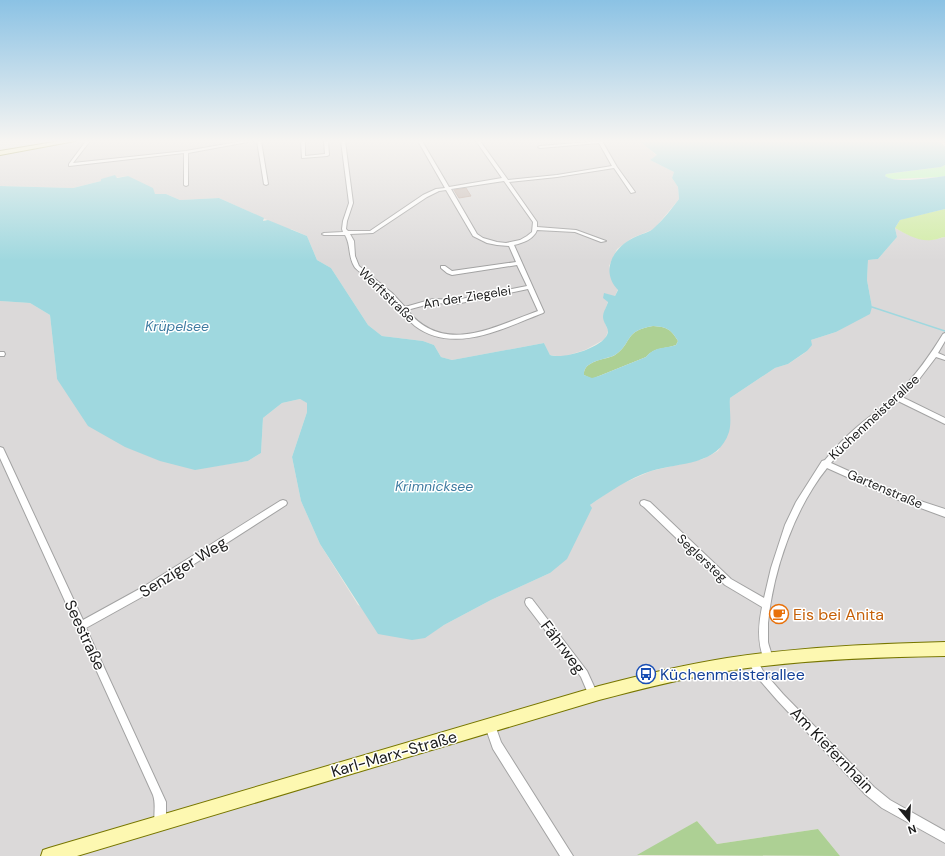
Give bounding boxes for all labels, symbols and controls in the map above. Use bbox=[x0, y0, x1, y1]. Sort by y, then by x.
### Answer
street label: Werftstraße bbox=[355, 264, 419, 326]
street label: An der Ziegelei bbox=[422, 282, 512, 312]
water label: Krüpelsee bbox=[145, 317, 209, 335]
street label: Küchenmeisterallee bbox=[825, 371, 923, 463]
street label: Gartenstraße bbox=[845, 465, 925, 513]
water label: Krimnicksee bbox=[395, 477, 473, 495]
street label: Seglersteg bbox=[673, 530, 731, 586]
street label: Senziger Weg bbox=[135, 532, 231, 602]
street label: Seestraße bbox=[60, 596, 110, 674]
cafe icon: Eis bei Anita bbox=[768, 603, 790, 625]
place label: Eis bei Anita bbox=[793, 604, 884, 625]
street label: Fährweg bbox=[536, 616, 590, 678]
bus stop icon: Küchenmeisterallee bbox=[635, 663, 657, 685]
place label: Küchenmeisterallee bbox=[660, 664, 805, 685]
street label: Am Kiefernhain bbox=[786, 703, 878, 797]
street label: Karl-Marx-Straße bbox=[329, 726, 459, 782]
north arrow bbox=[889, 800, 929, 840]
text: N bbox=[906, 822, 918, 837]

